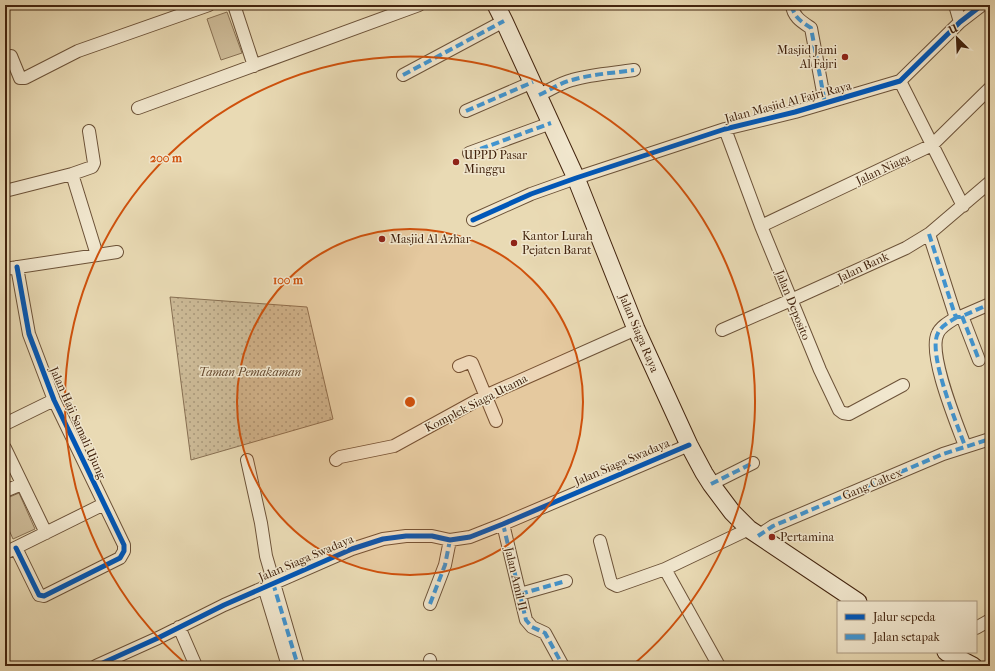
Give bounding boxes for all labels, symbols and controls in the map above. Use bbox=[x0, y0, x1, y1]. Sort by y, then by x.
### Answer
north arrow bbox=[937, 18, 977, 58]
text: U bbox=[946, 21, 960, 37]
place label: Masjid Jami Al Fajri bbox=[777, 43, 837, 71]
marker: Masjid Jami Al Fajri bbox=[840, 52, 850, 62]
street label: Jalan Masjid Al Fajri Raya bbox=[722, 78, 853, 126]
place label: UPPD Pasar Minggu bbox=[464, 148, 528, 176]
street label: Jalan Niaga bbox=[853, 150, 913, 188]
text: 200 m bbox=[150, 151, 183, 165]
marker: UPPD Pasar Minggu bbox=[451, 157, 461, 167]
place label: Kantor Lurah Pejaten Barat bbox=[522, 229, 593, 257]
place label: Masjid Al Azhar bbox=[390, 232, 472, 246]
marker: Masjid Al Azhar bbox=[377, 234, 387, 244]
marker: Kantor Lurah Pejaten Barat bbox=[509, 238, 519, 248]
street label: Jalan Bank bbox=[834, 249, 891, 285]
street label: Jalan Deposito bbox=[772, 267, 813, 342]
text: 100 m bbox=[273, 273, 304, 287]
street label: Jalan Siaga Raya bbox=[616, 291, 662, 375]
street label: Jalan Haji Samali Ujung bbox=[46, 364, 109, 482]
park label: Taman Pemakaman bbox=[199, 365, 302, 379]
street label: Komplek Siaga Utama bbox=[422, 371, 530, 435]
centre of rings bbox=[403, 395, 417, 409]
street label: Jalan Siaga Swadaya bbox=[571, 435, 672, 489]
street label: Gang Caltex bbox=[840, 465, 905, 503]
place label: Pertamina bbox=[780, 530, 834, 544]
street label: Jalan Siaga Swadaya bbox=[255, 531, 356, 585]
marker: Pertamina bbox=[767, 532, 777, 542]
street label: Jalan Amil II bbox=[502, 545, 530, 612]
legend bbox=[837, 601, 977, 653]
text: Jalur sepeda bbox=[872, 610, 936, 624]
text: Jalan setapak bbox=[872, 630, 940, 644]

